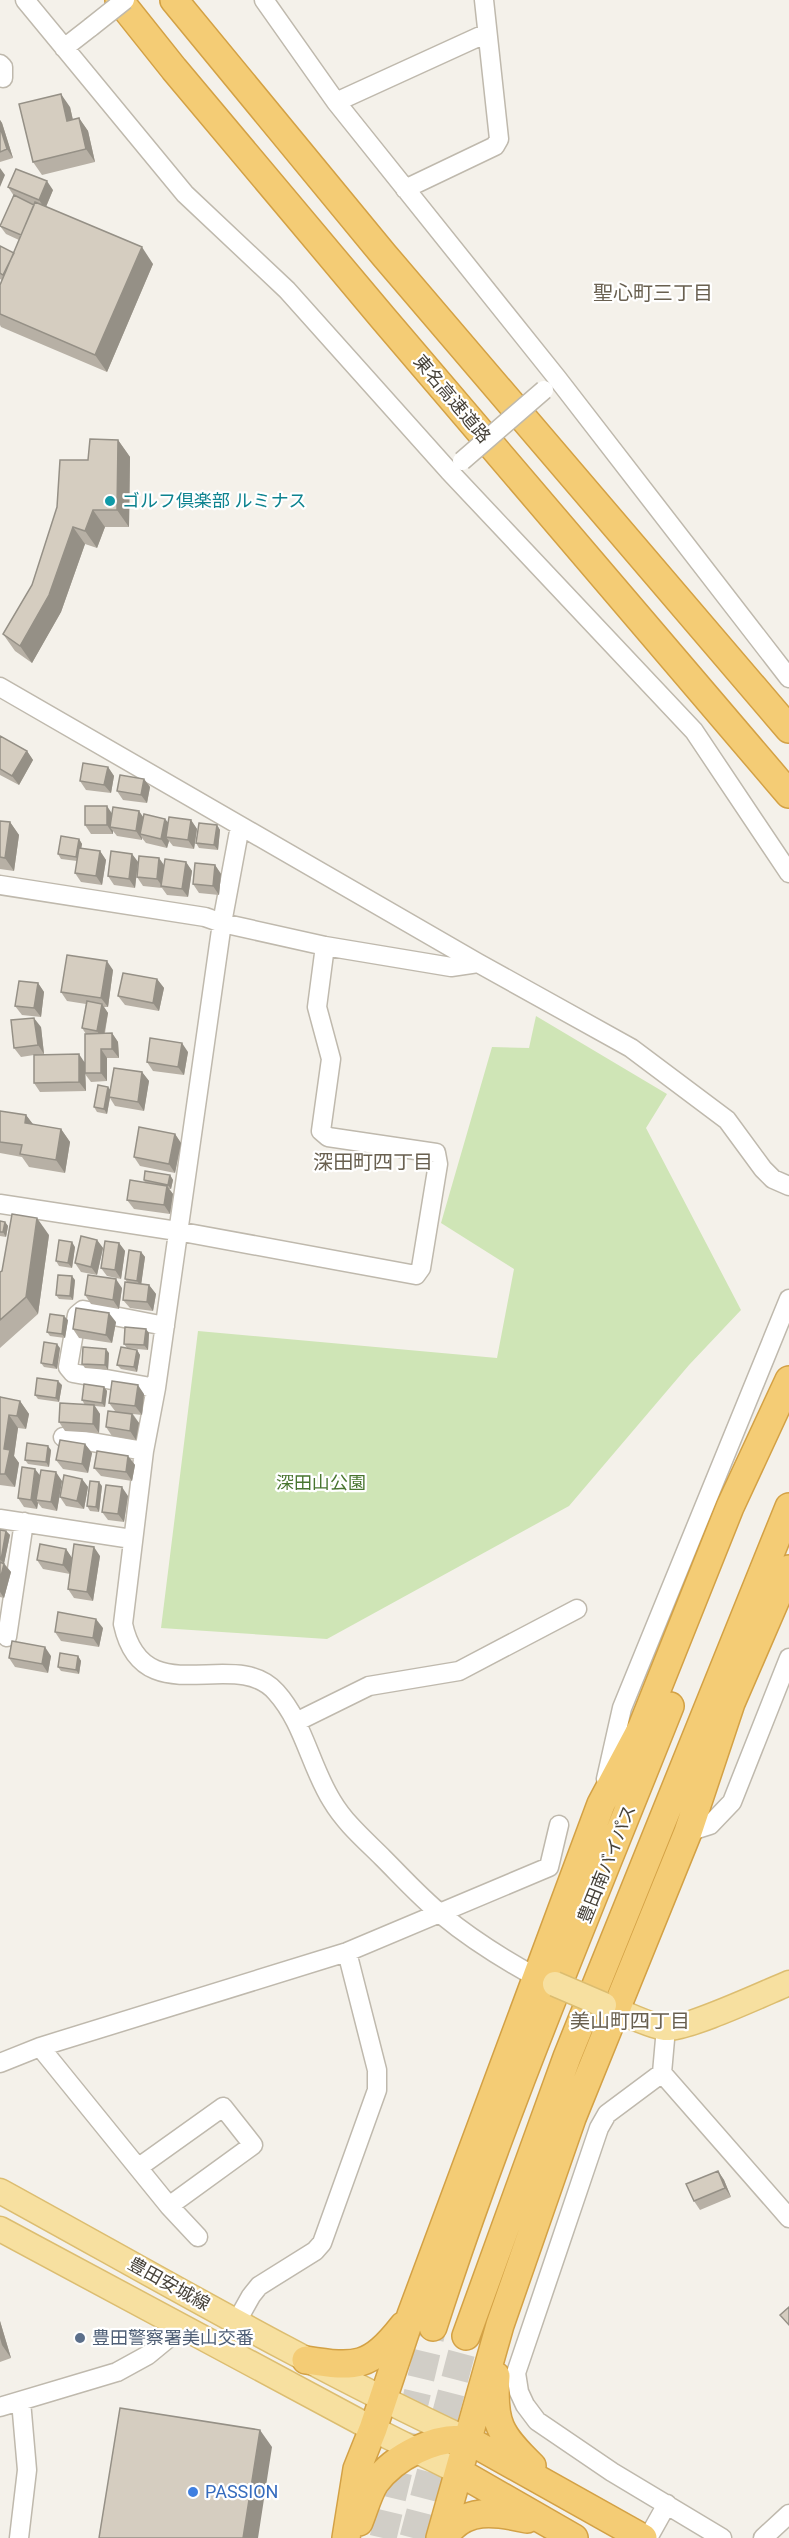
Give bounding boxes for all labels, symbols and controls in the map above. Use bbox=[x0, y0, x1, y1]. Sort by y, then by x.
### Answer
district label: 聖心町三丁目 bbox=[593, 281, 713, 305]
street label: 東名高速道路 bbox=[410, 351, 495, 447]
place label: ゴルフ倶楽部 ルミナス bbox=[122, 490, 306, 511]
marker: ゴルフ倶楽部 ルミナス bbox=[103, 494, 117, 508]
district label: 深田町四丁目 bbox=[313, 1150, 433, 1174]
park label: 深田山公園 bbox=[276, 1472, 366, 1493]
street label: 豊田南バイパス bbox=[573, 1802, 640, 1926]
district label: 美山町四丁目 bbox=[570, 2009, 690, 2033]
street label: 豊田安城線 bbox=[125, 2253, 214, 2315]
place label: 豊田警察署美山交番 bbox=[92, 2327, 254, 2348]
marker: 豊田警察署美山交番 bbox=[73, 2331, 87, 2345]
place label: PASSION bbox=[205, 2481, 278, 2502]
marker: PASSION bbox=[186, 2485, 200, 2499]

